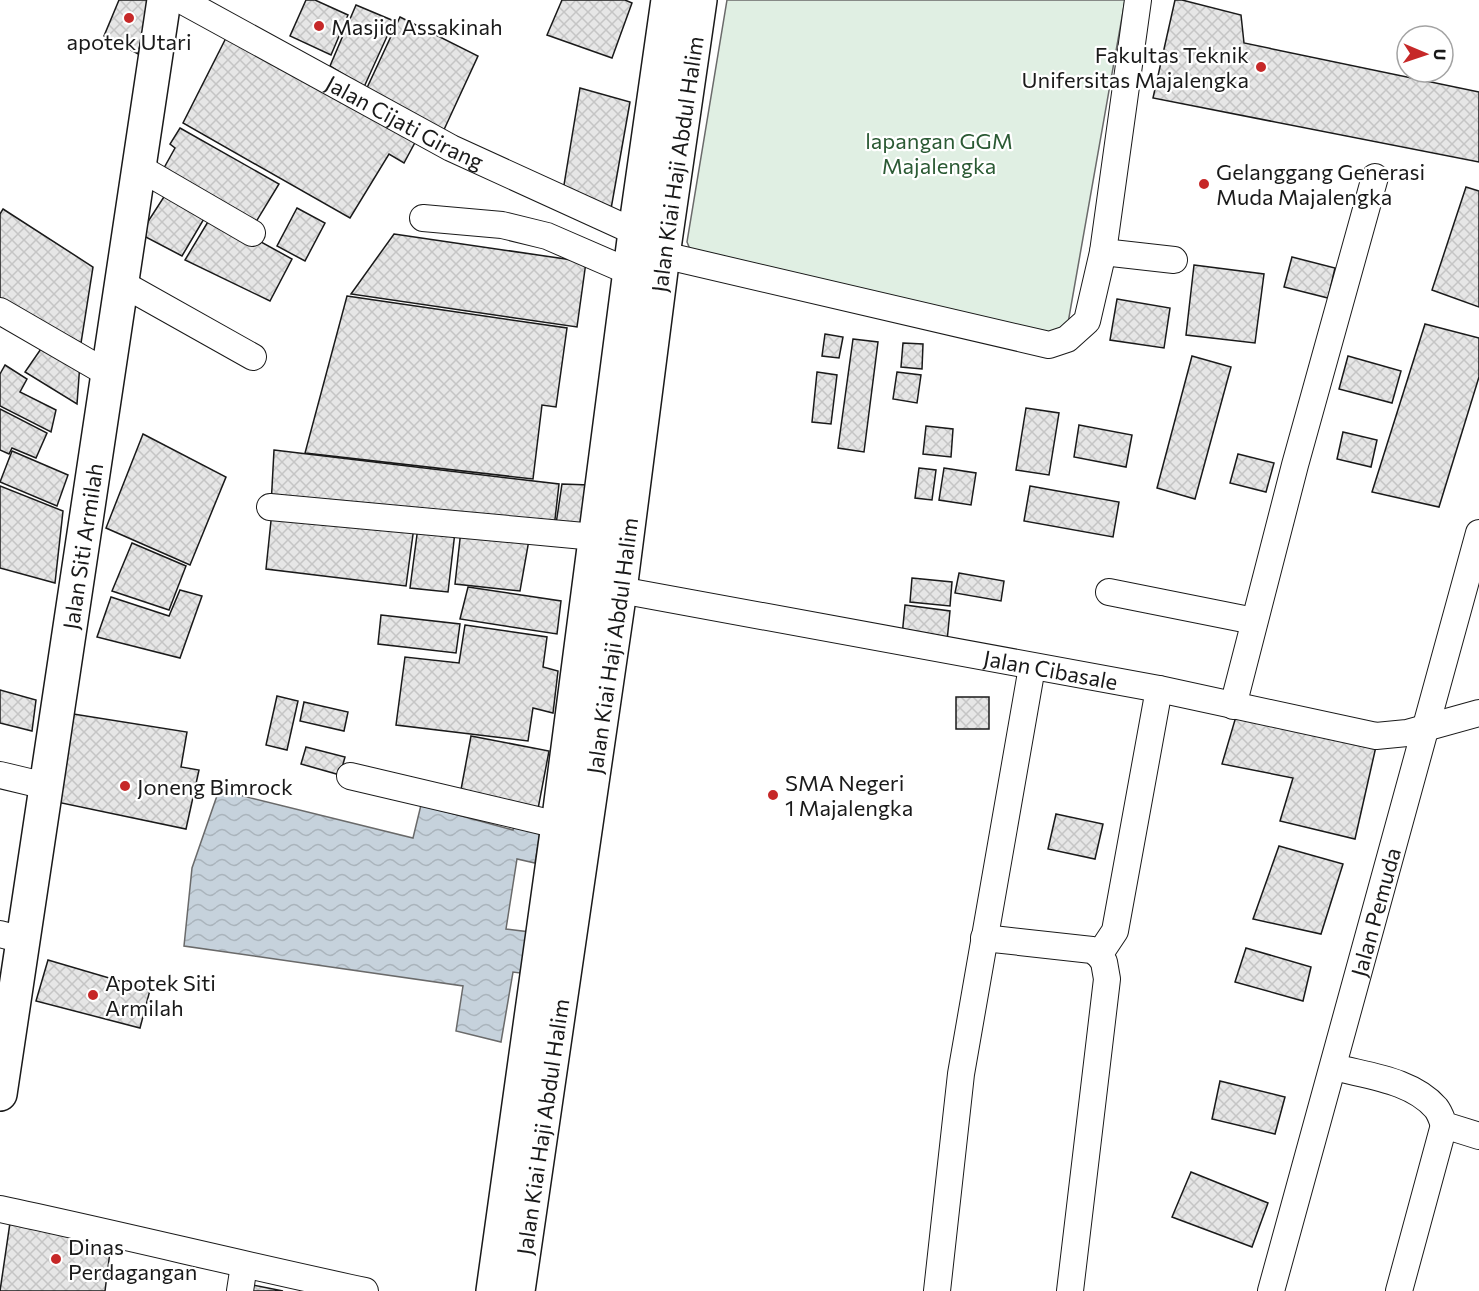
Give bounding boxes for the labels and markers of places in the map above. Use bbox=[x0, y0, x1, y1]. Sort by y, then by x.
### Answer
marker: apotek Utari bbox=[122, 11, 136, 25]
place label: Masjid Assakinah bbox=[331, 13, 503, 40]
marker: Masjid Assakinah bbox=[312, 19, 326, 33]
place label: apotek Utari bbox=[66, 28, 192, 55]
place label: Fakultas Teknik Unifersitas Majalengka bbox=[1021, 41, 1249, 93]
marker: Fakultas Teknik Unifersitas Majalengka bbox=[1254, 60, 1268, 74]
place label: Gelanggang Generasi Muda Majalengka bbox=[1216, 158, 1425, 210]
marker: Gelanggang Generasi Muda Majalengka bbox=[1197, 177, 1211, 191]
place label: SMA Negeri 1 Majalengka bbox=[785, 769, 913, 821]
place label: Joneng Bimrock bbox=[137, 773, 293, 800]
marker: Joneng Bimrock bbox=[118, 779, 132, 793]
marker: SMA Negeri 1 Majalengka bbox=[766, 788, 780, 802]
place label: Apotek Siti Armilah bbox=[105, 969, 216, 1021]
marker: Apotek Siti Armilah bbox=[86, 988, 100, 1002]
place label: Dinas Perdagangan bbox=[68, 1233, 197, 1285]
marker: Dinas Perdagangan bbox=[49, 1252, 63, 1266]

